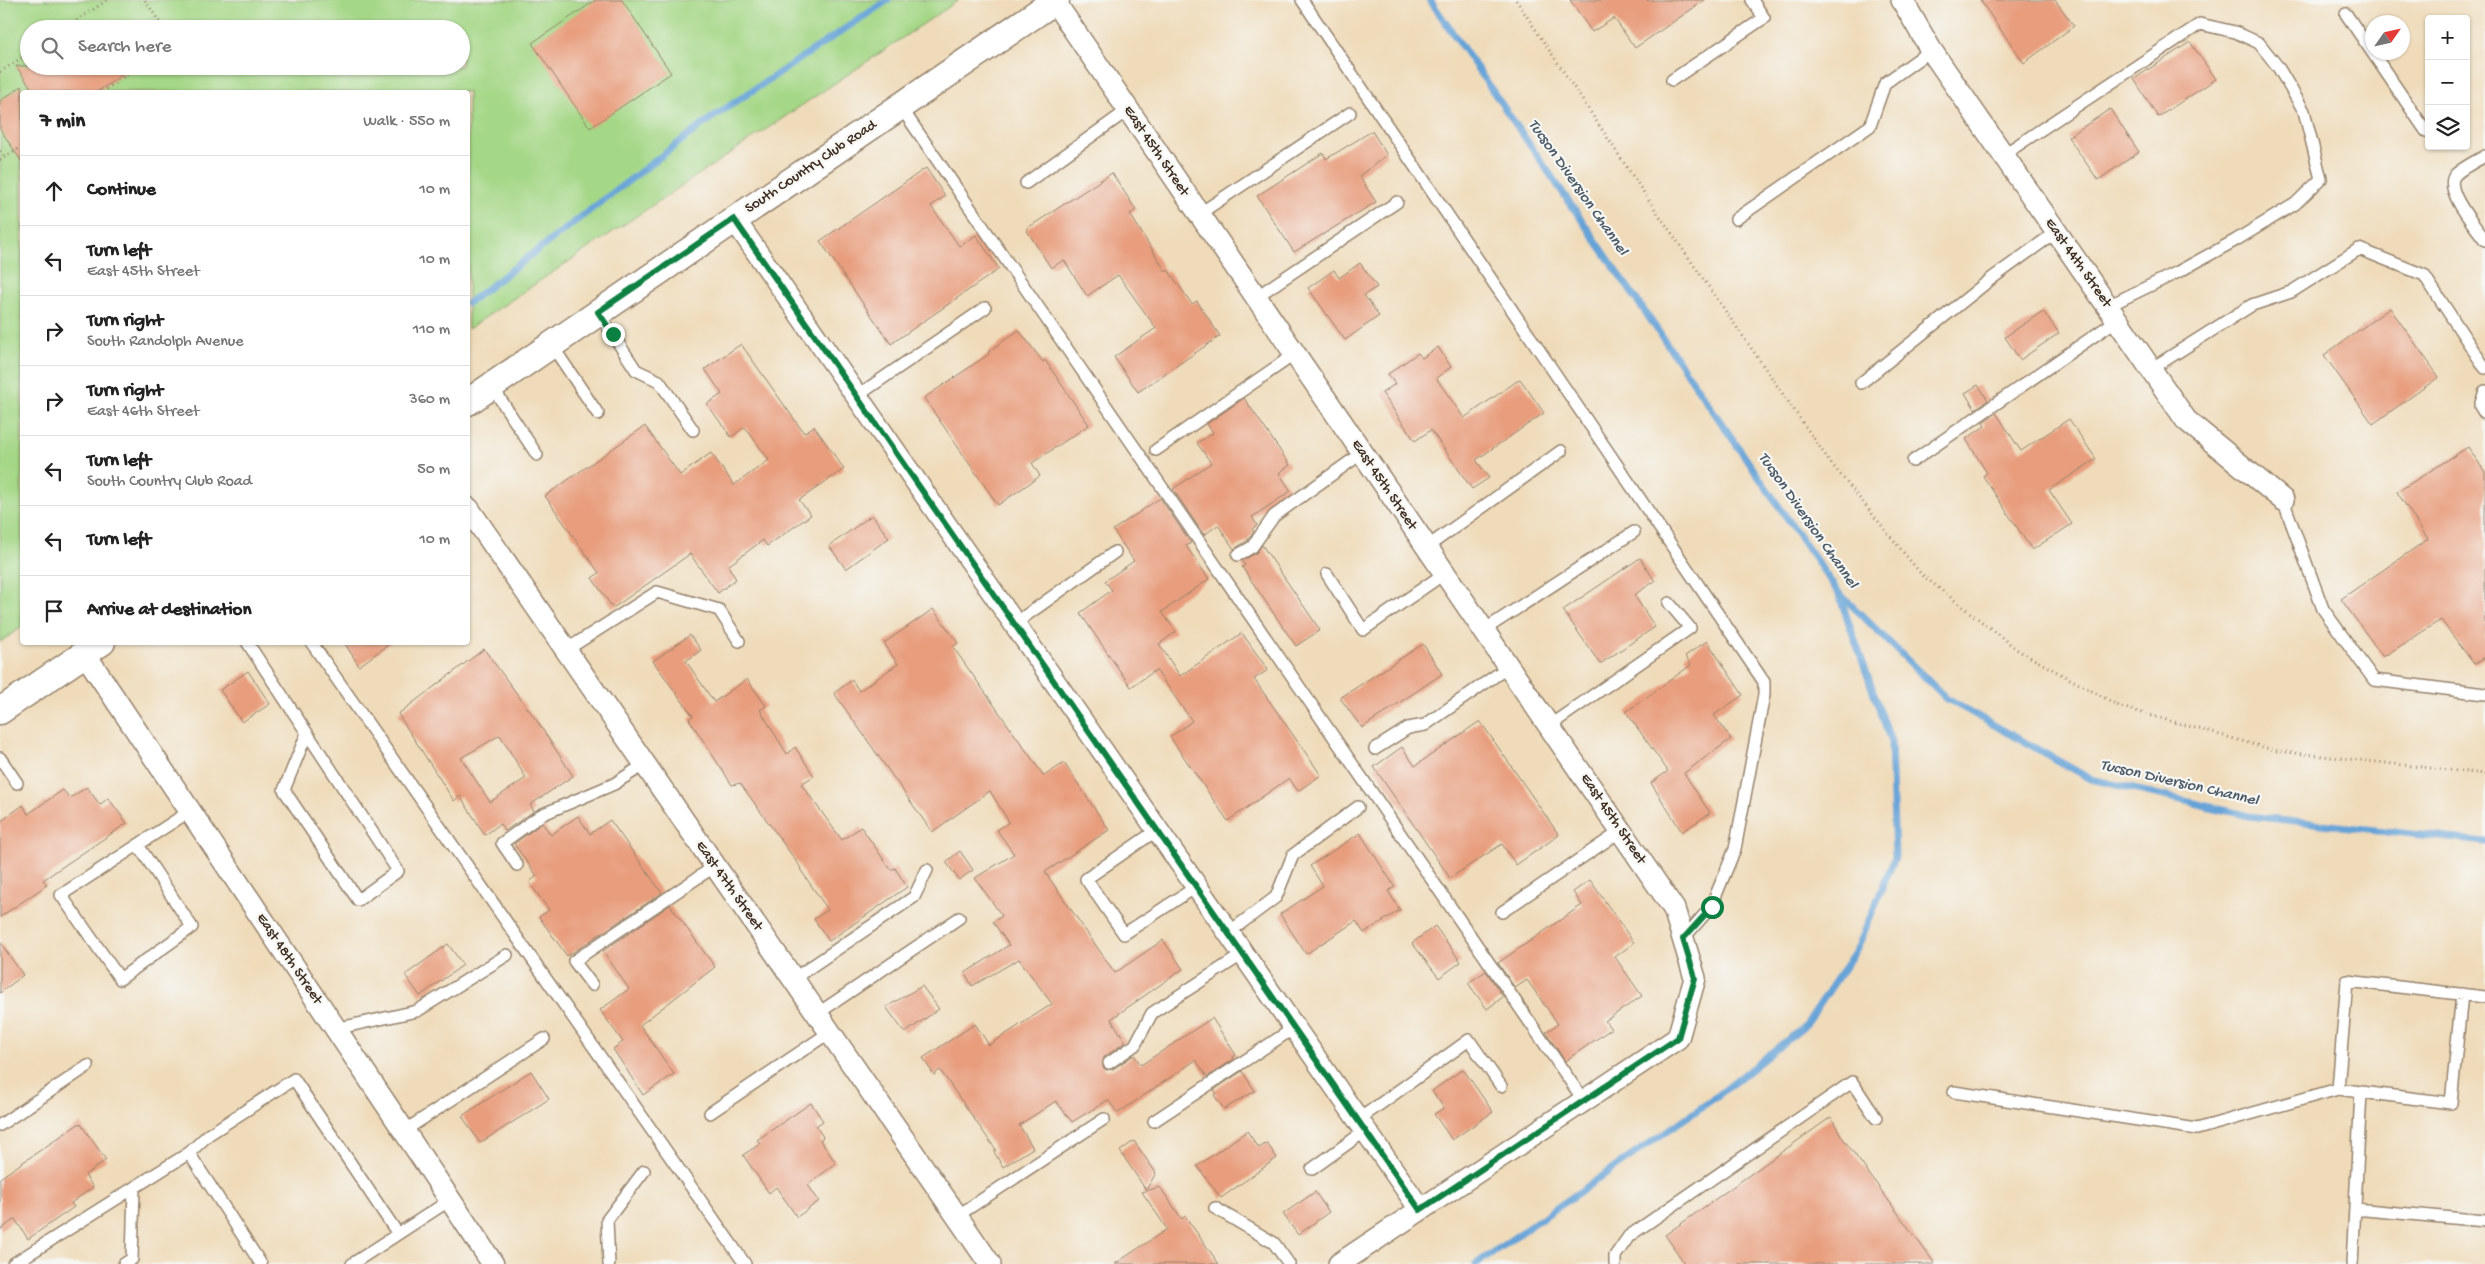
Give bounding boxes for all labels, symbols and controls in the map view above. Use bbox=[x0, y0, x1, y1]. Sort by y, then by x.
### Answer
north arrow bbox=[2365, 15, 2410, 60]
map controls bbox=[2425, 15, 2470, 150]
button: + bbox=[2425, 15, 2470, 60]
search box bbox=[20, 20, 470, 75]
icon: search bbox=[38, 34, 66, 62]
text: Search here bbox=[78, 36, 172, 59]
button: − bbox=[2425, 60, 2470, 105]
street label: East 45th Street bbox=[1119, 102, 1194, 201]
button: layers bbox=[2425, 105, 2470, 150]
text: 7 min bbox=[40, 110, 85, 135]
text: Walk · 550 m bbox=[363, 113, 450, 132]
street label: South Country Club Road bbox=[742, 116, 881, 218]
water label: Tucson Diversion Channel bbox=[1523, 116, 1632, 261]
icon: ahead bbox=[40, 177, 68, 205]
text: Continue bbox=[87, 179, 156, 202]
text: 10 m bbox=[419, 181, 450, 200]
street label: East 44th Street bbox=[2041, 215, 2117, 313]
text: Turn left bbox=[87, 240, 151, 263]
icon: left bbox=[40, 247, 68, 275]
text: 10 m bbox=[419, 251, 450, 270]
text: East 45th Street bbox=[87, 263, 200, 282]
text: Turn right bbox=[87, 310, 163, 333]
icon: right bbox=[40, 317, 68, 345]
text: 110 m bbox=[413, 321, 450, 340]
route end bbox=[602, 323, 625, 346]
text: South Randolph Avenue bbox=[87, 333, 244, 352]
text: Turn right bbox=[87, 380, 163, 403]
icon: right bbox=[40, 387, 68, 415]
text: 360 m bbox=[409, 391, 450, 410]
text: East 46th Street bbox=[87, 403, 199, 422]
street label: East 45th Street bbox=[1347, 436, 1422, 535]
water label: Tucson Diversion Channel bbox=[1753, 449, 1862, 594]
text: Turn left bbox=[87, 450, 151, 473]
icon: left bbox=[40, 457, 68, 485]
text: 50 m bbox=[417, 461, 450, 480]
text: South Country Club Road bbox=[87, 473, 252, 492]
icon: left bbox=[40, 527, 68, 555]
text: Turn left bbox=[87, 529, 151, 552]
text: 10 m bbox=[419, 531, 450, 550]
icon: arrive bbox=[40, 597, 68, 625]
text: Arrive at destination bbox=[87, 599, 251, 622]
water label: Tucson Diversion Channel bbox=[2098, 757, 2261, 812]
street label: East 45th Street bbox=[1576, 770, 1651, 869]
street label: East 47th Street bbox=[691, 838, 768, 936]
route start bbox=[1701, 896, 1724, 919]
street label: East 48th Street bbox=[252, 910, 327, 1009]

